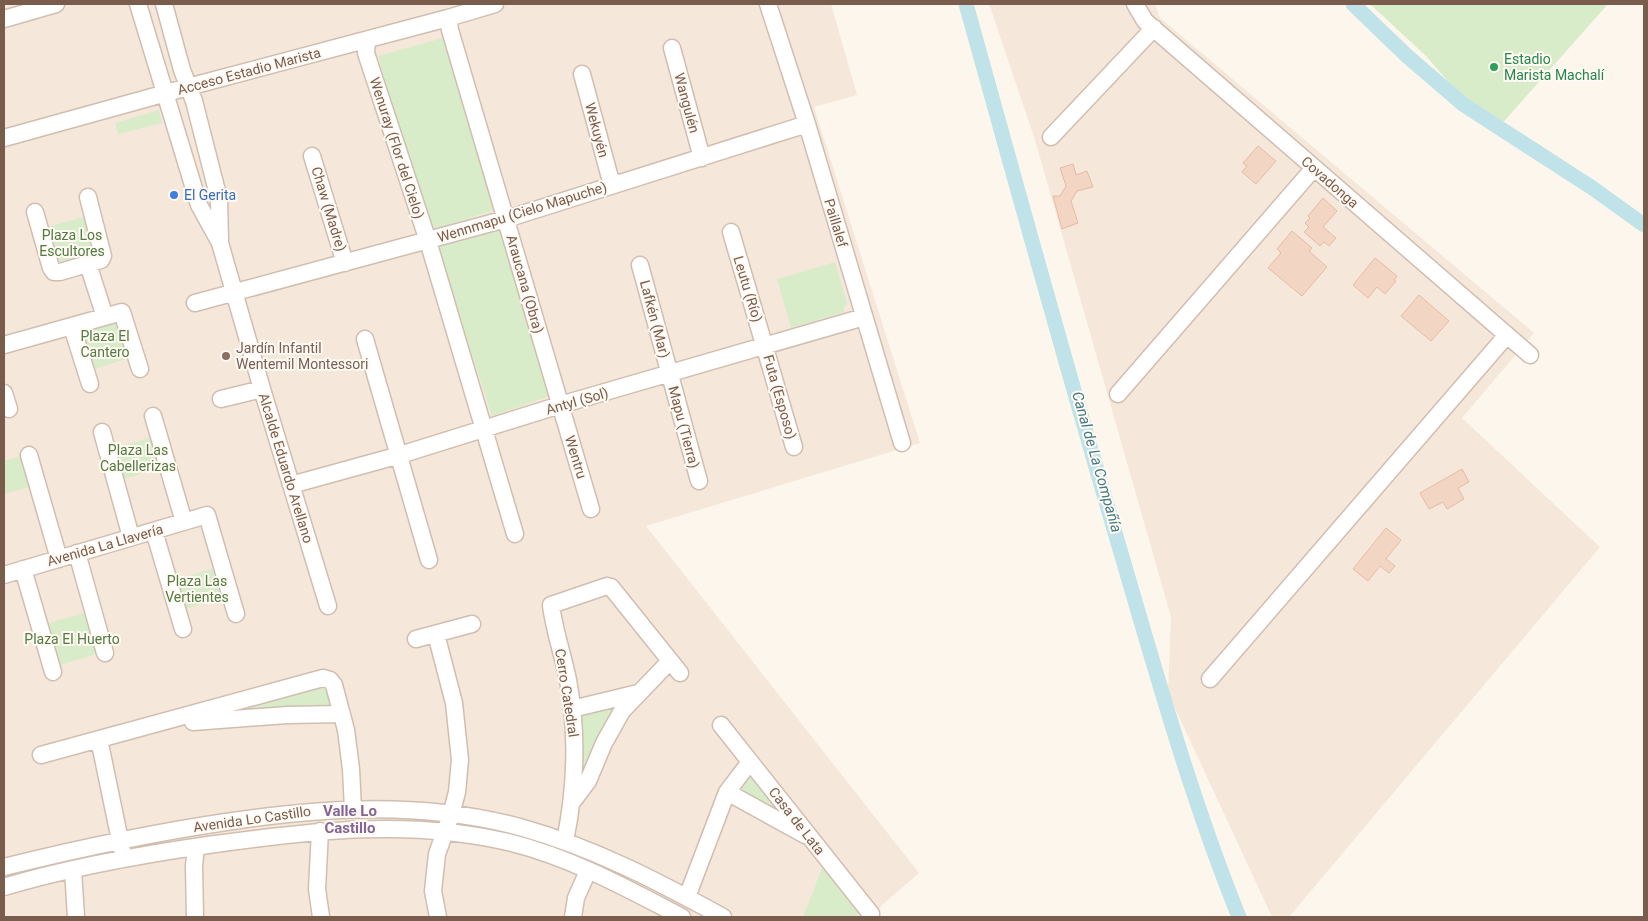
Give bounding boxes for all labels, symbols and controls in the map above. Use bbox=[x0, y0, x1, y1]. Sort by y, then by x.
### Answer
street label: Acceso Estadio Marista bbox=[176, 44, 322, 98]
place label: Estadio Marista Machalí bbox=[1504, 51, 1605, 83]
marker: Estadio Marista Machalí bbox=[1488, 61, 1500, 73]
street label: Wangulén bbox=[671, 71, 703, 135]
street label: Wenuray (Flor del Cielo) bbox=[366, 75, 427, 221]
street label: Wekuyén bbox=[582, 101, 612, 159]
street label: Covadonga bbox=[1298, 153, 1362, 211]
street label: Chaw (Madre) bbox=[308, 165, 349, 254]
street label: Wennmapu (Cielo Mapuche) bbox=[435, 179, 609, 246]
place label: El Gerita bbox=[184, 187, 236, 203]
marker: El Gerita bbox=[168, 189, 180, 201]
street label: Paillalef bbox=[821, 197, 851, 249]
park label: Plaza Los Escultores bbox=[39, 227, 105, 259]
street label: Araucana (Obra) bbox=[502, 233, 547, 335]
street label: Leutu (Río) bbox=[729, 254, 766, 324]
street label: Lafkén (Mar) bbox=[636, 278, 673, 360]
park label: Plaza El Cantero bbox=[80, 328, 130, 360]
place label: Jardín Infantil Wentemil Montessori bbox=[236, 340, 368, 372]
marker: Jardín Infantil Wentemil Montessori bbox=[220, 350, 232, 362]
street label: Futa (Esposo) bbox=[759, 353, 800, 441]
street label: Antyl (Sol) bbox=[544, 384, 610, 419]
street label: Mapu (Tierra) bbox=[664, 384, 703, 470]
water label: Canal de La Compañía bbox=[1068, 389, 1126, 535]
street label: Alcalde Eduardo Arellano bbox=[256, 391, 316, 545]
street label: Wentru bbox=[562, 433, 590, 481]
park label: Plaza Las Cabellerizas bbox=[100, 442, 176, 474]
street label: Avenida La Llavería bbox=[45, 521, 165, 569]
park label: Plaza Las Vertientes bbox=[165, 573, 229, 605]
park label: Plaza El Huerto bbox=[24, 631, 120, 647]
street label: Cerro Catedral bbox=[552, 648, 582, 738]
street label: Casa de Lata bbox=[766, 784, 828, 858]
district label: Valle Lo Castillo bbox=[323, 802, 377, 837]
street label: Avenida Lo Castillo bbox=[192, 803, 312, 835]

